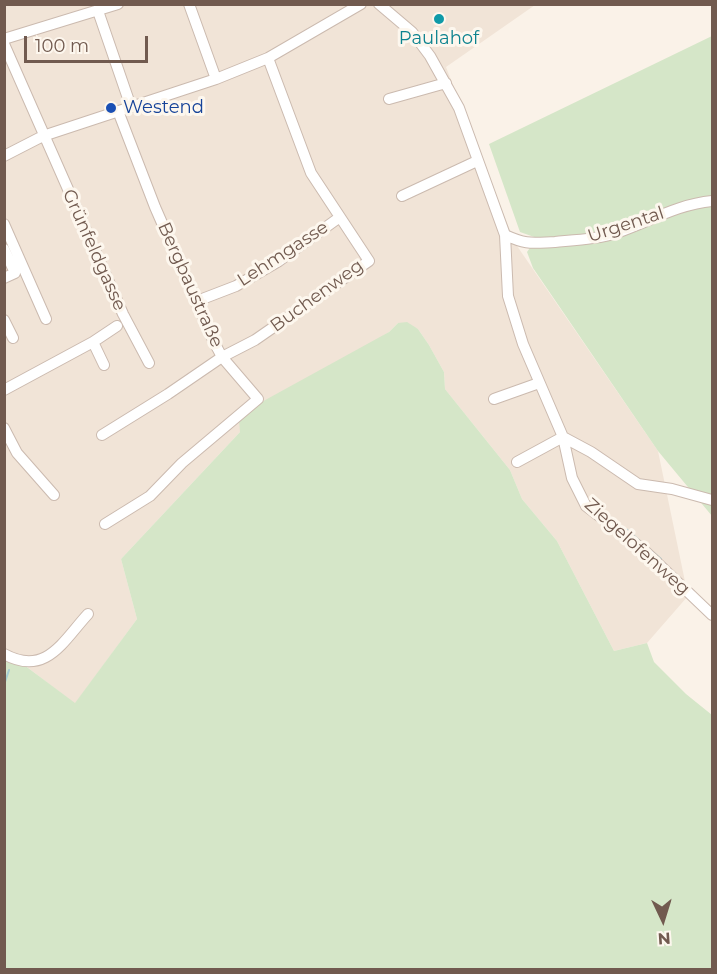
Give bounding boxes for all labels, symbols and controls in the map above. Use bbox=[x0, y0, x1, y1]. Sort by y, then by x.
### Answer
marker: Paulahof bbox=[432, 12, 446, 26]
scale bar bbox=[27, 24, 152, 62]
place label: Paulahof bbox=[399, 28, 479, 50]
text: 100 m bbox=[35, 35, 89, 57]
place label: Westend bbox=[123, 97, 204, 119]
marker: Westend bbox=[104, 101, 118, 115]
street label: Grünfeldgasse bbox=[58, 186, 130, 314]
street label: Urgental bbox=[585, 203, 667, 247]
street label: Lehmgasse bbox=[234, 217, 332, 291]
street label: Bergbaustraße bbox=[153, 219, 227, 351]
street label: Buchenweg bbox=[266, 255, 368, 337]
street label: Ziegelofenweg bbox=[580, 494, 694, 600]
north arrow bbox=[633, 890, 693, 950]
text: N bbox=[657, 929, 671, 948]

